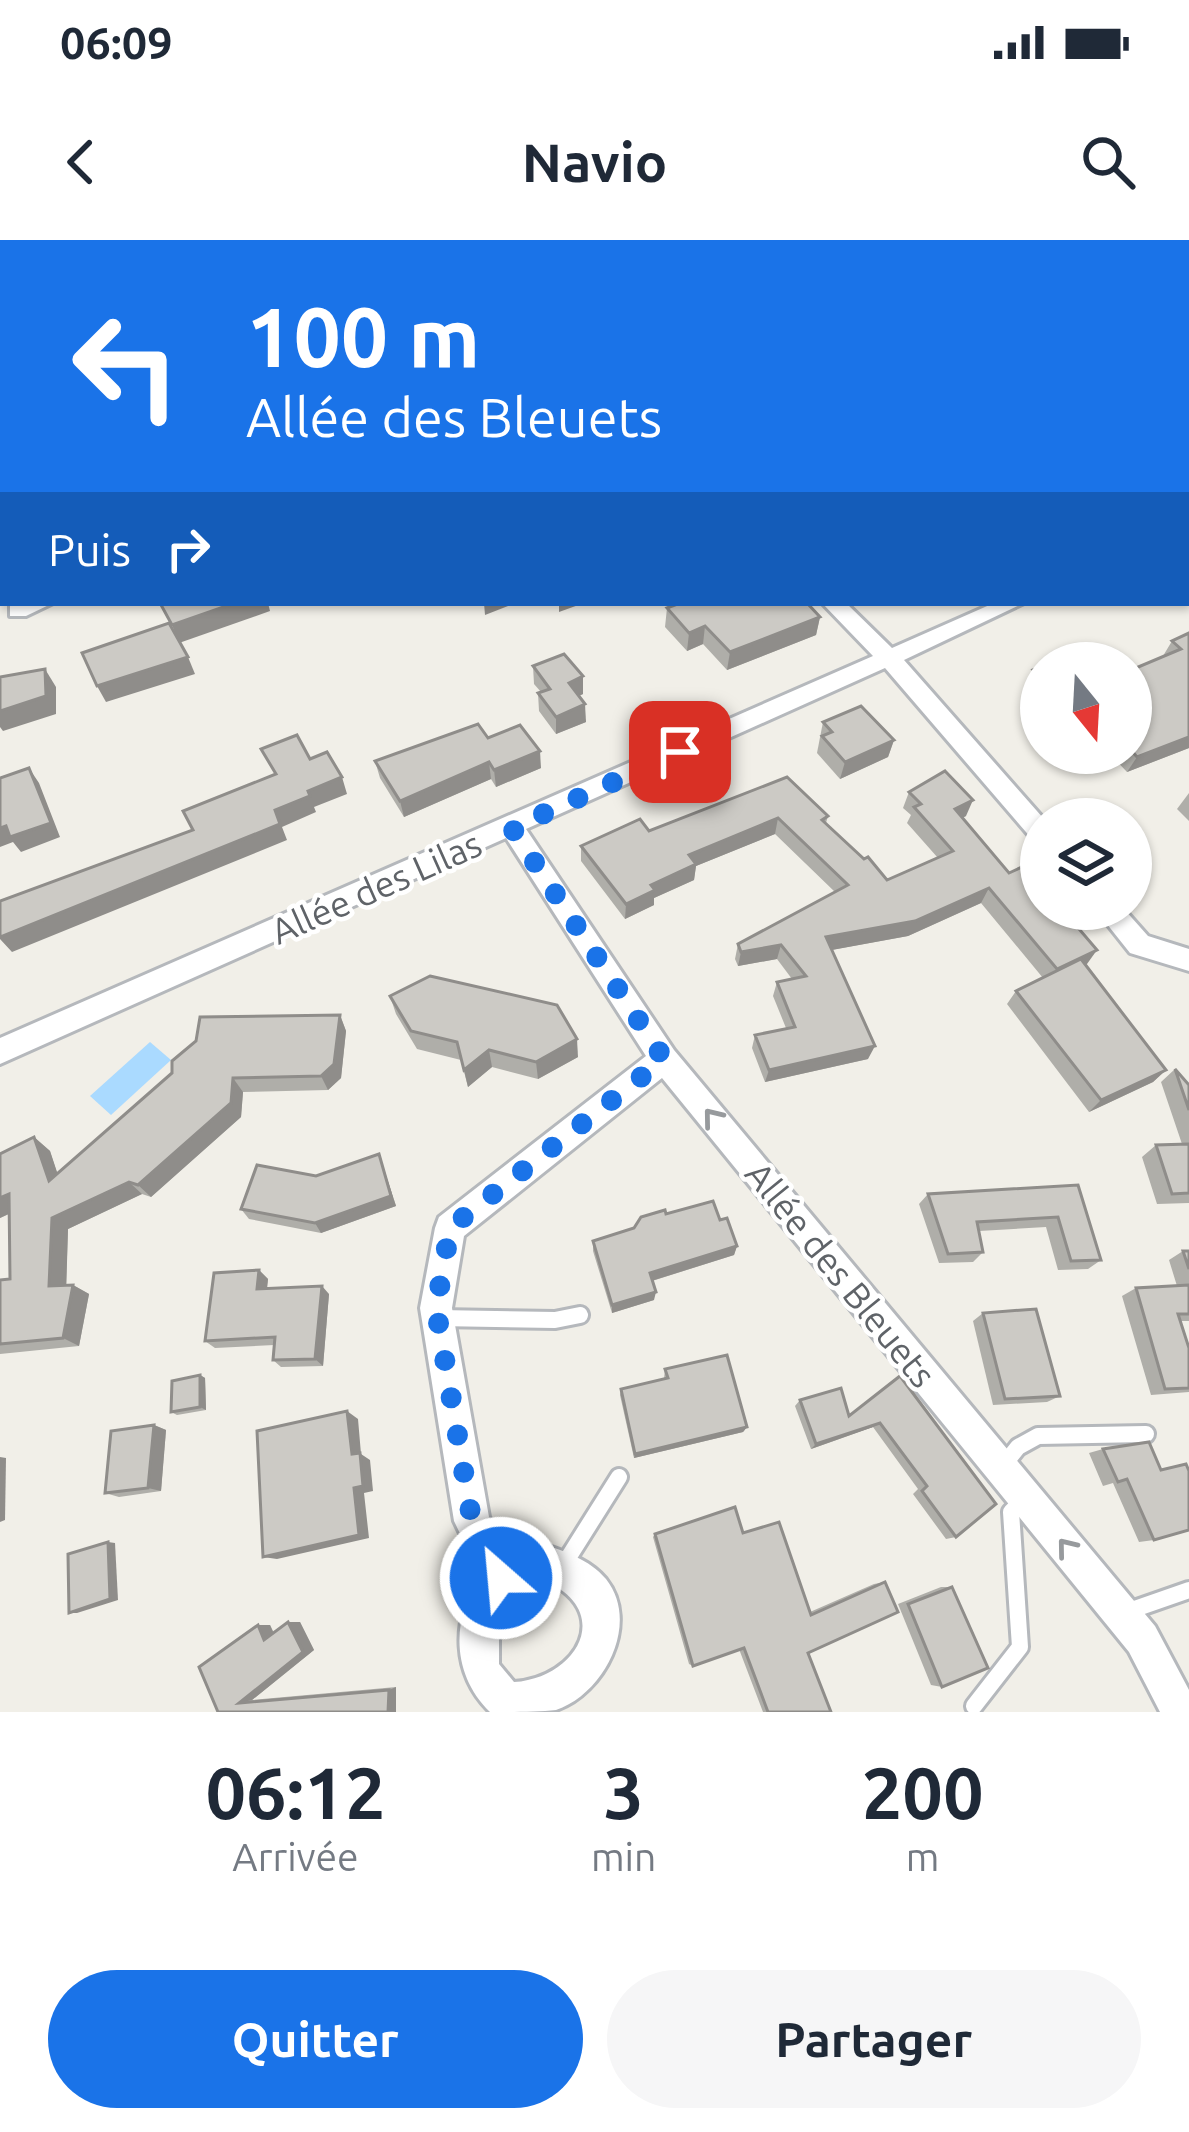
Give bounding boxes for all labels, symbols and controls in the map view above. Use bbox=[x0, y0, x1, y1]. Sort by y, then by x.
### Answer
text: 06:09 bbox=[60, 17, 173, 68]
icon: back bbox=[48, 129, 114, 195]
icon: search bbox=[1075, 129, 1141, 195]
text: Navio bbox=[522, 132, 667, 192]
icon: left bbox=[48, 288, 204, 444]
text: 100 m bbox=[246, 289, 480, 383]
text: Allée des Bleuets bbox=[246, 387, 662, 447]
icon: right bbox=[155, 516, 221, 582]
text: Puis bbox=[48, 524, 131, 575]
north arrow bbox=[1020, 642, 1152, 774]
map controls bbox=[1020, 642, 1152, 930]
pin bbox=[629, 701, 731, 803]
icon: arrive bbox=[647, 719, 713, 785]
button: layers bbox=[1020, 798, 1152, 930]
street label: Allée des Lilas bbox=[265, 822, 487, 952]
one-way arrow bbox=[704, 1108, 726, 1130]
street label: Allée des Bleuets bbox=[738, 1153, 944, 1395]
position arrow bbox=[438, 1515, 564, 1641]
one-way arrow bbox=[1059, 1539, 1081, 1561]
text: 06:12 bbox=[205, 1752, 386, 1833]
text: 3 bbox=[603, 1752, 644, 1833]
text: 200 bbox=[862, 1752, 984, 1833]
text: Arrivée bbox=[232, 1835, 359, 1878]
text: min bbox=[591, 1835, 656, 1878]
text: m bbox=[906, 1835, 939, 1878]
button: Quitter bbox=[48, 1970, 583, 2108]
button: Partager bbox=[607, 1970, 1141, 2108]

